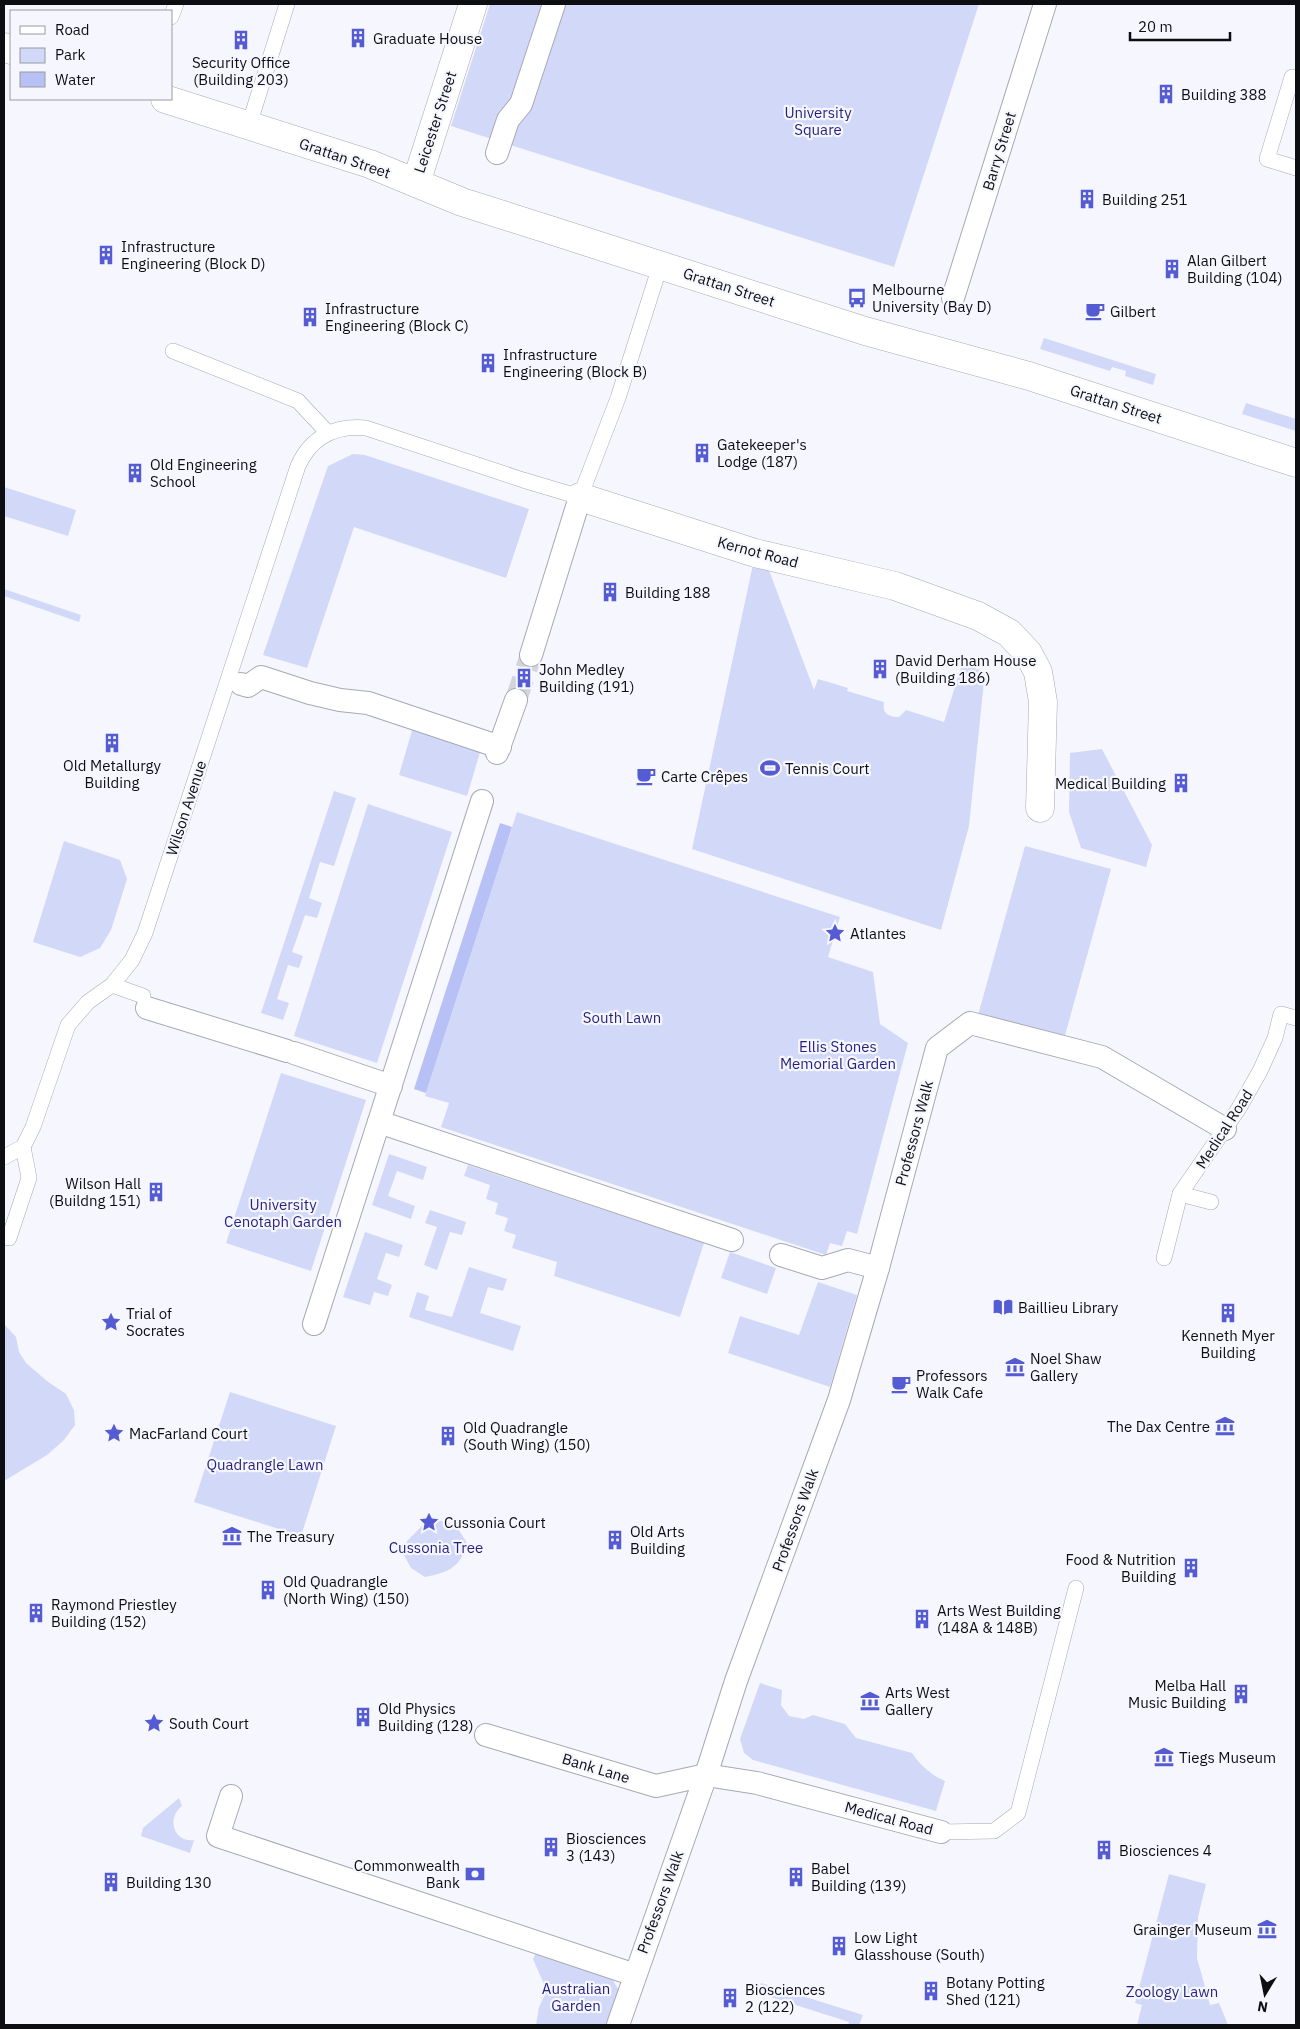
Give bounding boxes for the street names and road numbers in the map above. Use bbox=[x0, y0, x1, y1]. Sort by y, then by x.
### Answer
street label: Leicester Street bbox=[410, 69, 460, 175]
street label: Barry Street bbox=[978, 109, 1020, 193]
street label: Grattan Street bbox=[297, 133, 393, 183]
street label: Grattan Street bbox=[681, 263, 777, 311]
street label: Grattan Street bbox=[1068, 380, 1164, 428]
street label: Kernot Road bbox=[715, 532, 801, 572]
street label: Wilson Avenue bbox=[162, 758, 210, 858]
street label: Professors Walk bbox=[891, 1078, 937, 1188]
street label: Medical Road bbox=[1191, 1086, 1257, 1172]
street label: Professors Walk bbox=[768, 1466, 822, 1574]
street label: Bank Lane bbox=[560, 1749, 632, 1787]
street label: Medical Road bbox=[843, 1797, 935, 1839]
street label: Professors Walk bbox=[633, 1848, 687, 1956]

